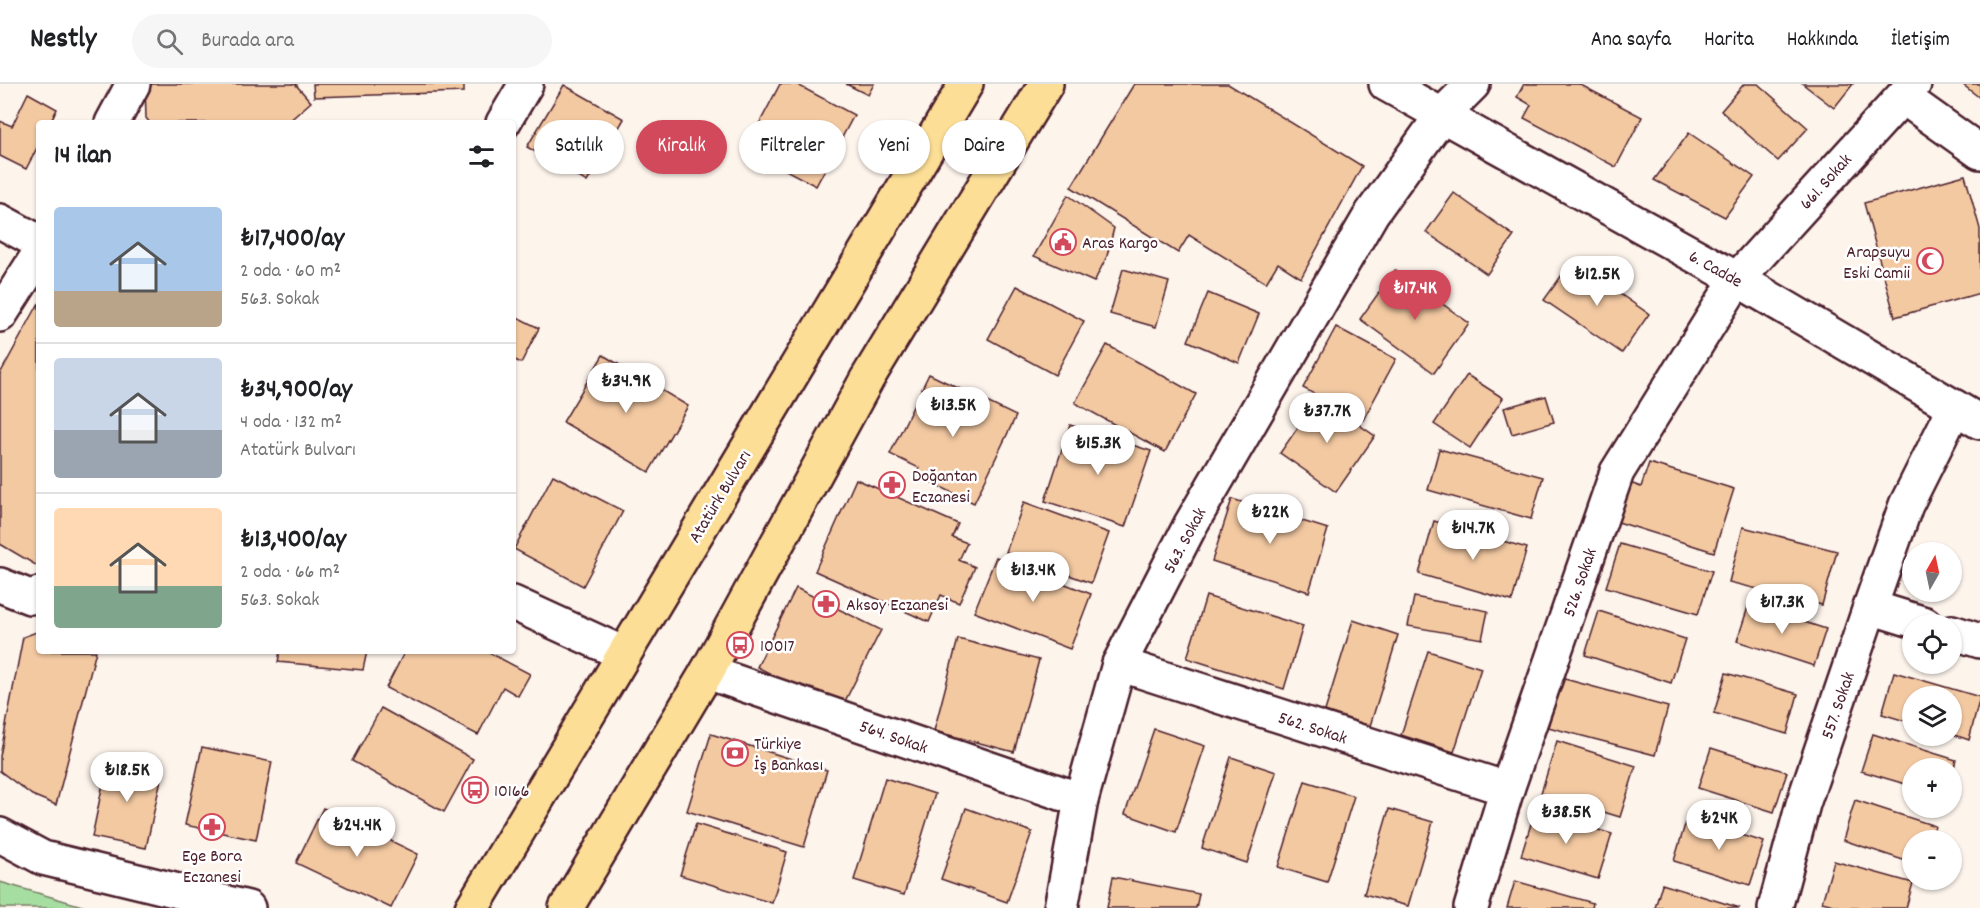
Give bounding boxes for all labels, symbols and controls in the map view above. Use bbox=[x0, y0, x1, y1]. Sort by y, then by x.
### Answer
search box bbox=[132, 14, 552, 68]
text: Nestly bbox=[30, 21, 96, 61]
icon: search bbox=[153, 25, 186, 58]
text: Burada ara bbox=[201, 26, 294, 57]
text: Ana sayfa bbox=[1591, 26, 1671, 56]
text: Harita bbox=[1704, 26, 1754, 56]
text: Hakkında bbox=[1787, 26, 1858, 56]
text: İletişim bbox=[1891, 26, 1950, 56]
chip: Satılık bbox=[534, 120, 624, 174]
chip: Kiralık bbox=[636, 120, 727, 174]
chip: Filtreler bbox=[739, 120, 846, 174]
chip: Yeni bbox=[858, 120, 930, 174]
chip: Daire bbox=[942, 120, 1026, 174]
text: 14 ilan bbox=[54, 138, 112, 175]
icon: filters bbox=[465, 140, 498, 173]
street label: 661. Sokak bbox=[1795, 149, 1859, 216]
text: ₺17,400/ay bbox=[240, 221, 344, 258]
public building icon: Aras Kargo bbox=[1048, 227, 1078, 257]
icon: home bbox=[102, 231, 174, 303]
place label: Aras Kargo bbox=[1082, 232, 1158, 257]
place label: Arapsuyu Eski Camii bbox=[1843, 241, 1910, 287]
street label: 6. Cadde bbox=[1683, 245, 1746, 295]
mosque icon: Arapsuyu Eski Camii bbox=[1915, 246, 1945, 276]
pin: ₺12.5K bbox=[1548, 256, 1646, 307]
text: 2 oda · 60 m² bbox=[240, 258, 341, 286]
text: ₺12.5K bbox=[1574, 261, 1620, 289]
pin: ₺17.4K bbox=[1366, 270, 1464, 321]
text: ₺17.4K bbox=[1393, 275, 1437, 303]
text: 563. Sokak bbox=[240, 286, 319, 314]
pin: ₺34.9K bbox=[577, 363, 675, 414]
text: ₺34.9K bbox=[601, 368, 651, 396]
text: ₺34,900/ay bbox=[240, 372, 352, 409]
icon: home bbox=[102, 382, 174, 454]
pin: ₺13.5K bbox=[904, 387, 1002, 438]
text: ₺13.5K bbox=[930, 392, 976, 420]
pin: ₺37.7K bbox=[1278, 393, 1376, 444]
text: ₺37.7K bbox=[1303, 398, 1351, 426]
text: 4 oda · 132 m² bbox=[240, 409, 342, 437]
pin: ₺15.3K bbox=[1049, 425, 1147, 476]
text: ₺15.3K bbox=[1075, 430, 1121, 458]
text: Atatürk Bulvarı bbox=[240, 437, 356, 465]
street label: Atatürk Bulvarı bbox=[684, 446, 759, 548]
place label: Doğantan Eczanesi bbox=[912, 465, 977, 511]
pharmacy icon: Doğantan Eczanesi bbox=[877, 470, 907, 500]
pin: ₺22K bbox=[1234, 494, 1306, 545]
text: ₺22K bbox=[1251, 499, 1289, 527]
street label: 563. Sokak bbox=[1158, 504, 1214, 579]
pin: ₺14.7K bbox=[1424, 510, 1522, 561]
text: ₺14.7K bbox=[1451, 515, 1495, 543]
text: ₺13,400/ay bbox=[240, 522, 346, 559]
icon: home bbox=[102, 532, 174, 604]
north arrow bbox=[1902, 542, 1962, 602]
map controls bbox=[1902, 542, 1962, 890]
street label: 526. Sokak bbox=[1558, 545, 1605, 621]
pin: ₺13.4K bbox=[984, 552, 1082, 603]
text: ₺13.4K bbox=[1010, 557, 1056, 585]
text: 2 oda · 66 m² bbox=[240, 559, 340, 587]
pin: ₺17.3K bbox=[1733, 584, 1831, 635]
text: 563. Sokak bbox=[240, 587, 319, 615]
pharmacy icon: Aksoy Eczanesi bbox=[811, 589, 841, 619]
text: ₺17.3K bbox=[1760, 589, 1804, 617]
place label: Aksoy Eczanesi bbox=[846, 594, 948, 619]
button: locate bbox=[1902, 614, 1962, 674]
bus stop icon: 10017 bbox=[725, 630, 755, 660]
place label: 10017 bbox=[760, 635, 795, 660]
street label: 557. Sokak bbox=[1816, 669, 1863, 743]
button: layers bbox=[1902, 686, 1962, 746]
street label: 562. Sokak bbox=[1274, 706, 1350, 752]
street label: 564. Sokak bbox=[856, 715, 931, 762]
place label: Türkiye İş Bankası bbox=[754, 733, 823, 779]
bank icon: Türkiye İş Bankası bbox=[720, 738, 750, 768]
pin: ₺18.5K bbox=[78, 752, 176, 803]
text: ₺18.5K bbox=[104, 757, 150, 785]
button: + bbox=[1902, 758, 1962, 818]
bus stop icon: 10166 bbox=[460, 775, 490, 805]
place label: 10166 bbox=[494, 780, 529, 805]
pin: ₺38.5K bbox=[1517, 794, 1615, 845]
text: ₺38.5K bbox=[1541, 799, 1591, 827]
pin: ₺24K bbox=[1683, 800, 1755, 851]
text: ₺24K bbox=[1700, 805, 1738, 833]
pin: ₺24.4K bbox=[308, 807, 406, 858]
pharmacy icon: Ege Bora Eczanesi bbox=[197, 812, 227, 842]
text: ₺24.4K bbox=[332, 812, 382, 840]
button: − bbox=[1902, 830, 1962, 890]
place label: Ege Bora Eczanesi bbox=[182, 845, 242, 891]

